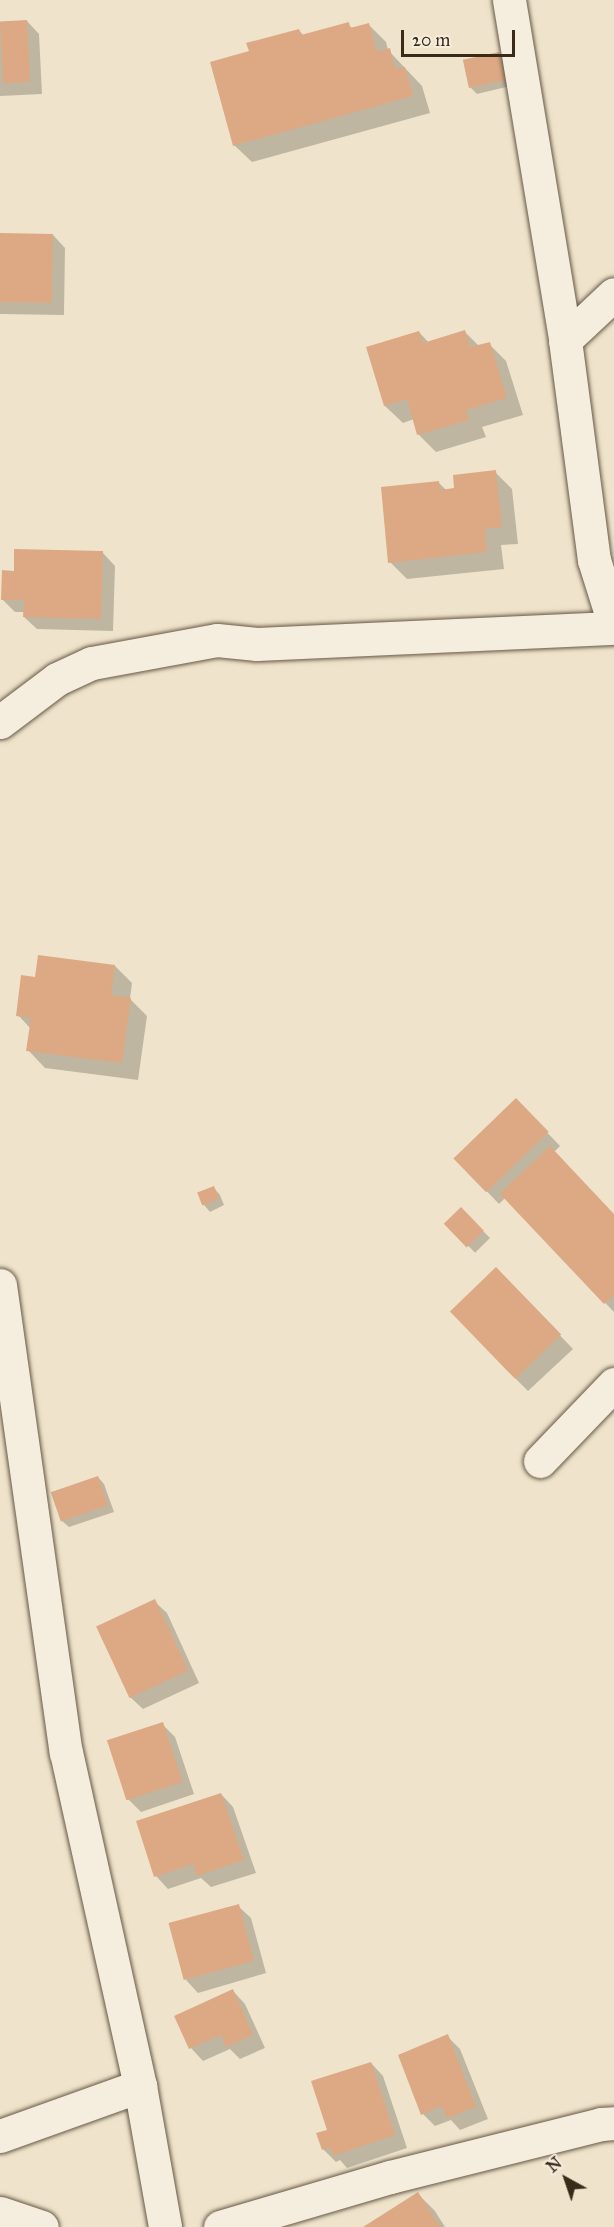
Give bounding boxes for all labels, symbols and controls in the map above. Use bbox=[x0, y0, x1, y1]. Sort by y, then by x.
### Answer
scale bar bbox=[404, 18, 518, 56]
text: 20 m bbox=[412, 29, 450, 51]
north arrow bbox=[536, 2149, 596, 2209]
text: N bbox=[543, 2153, 565, 2176]

